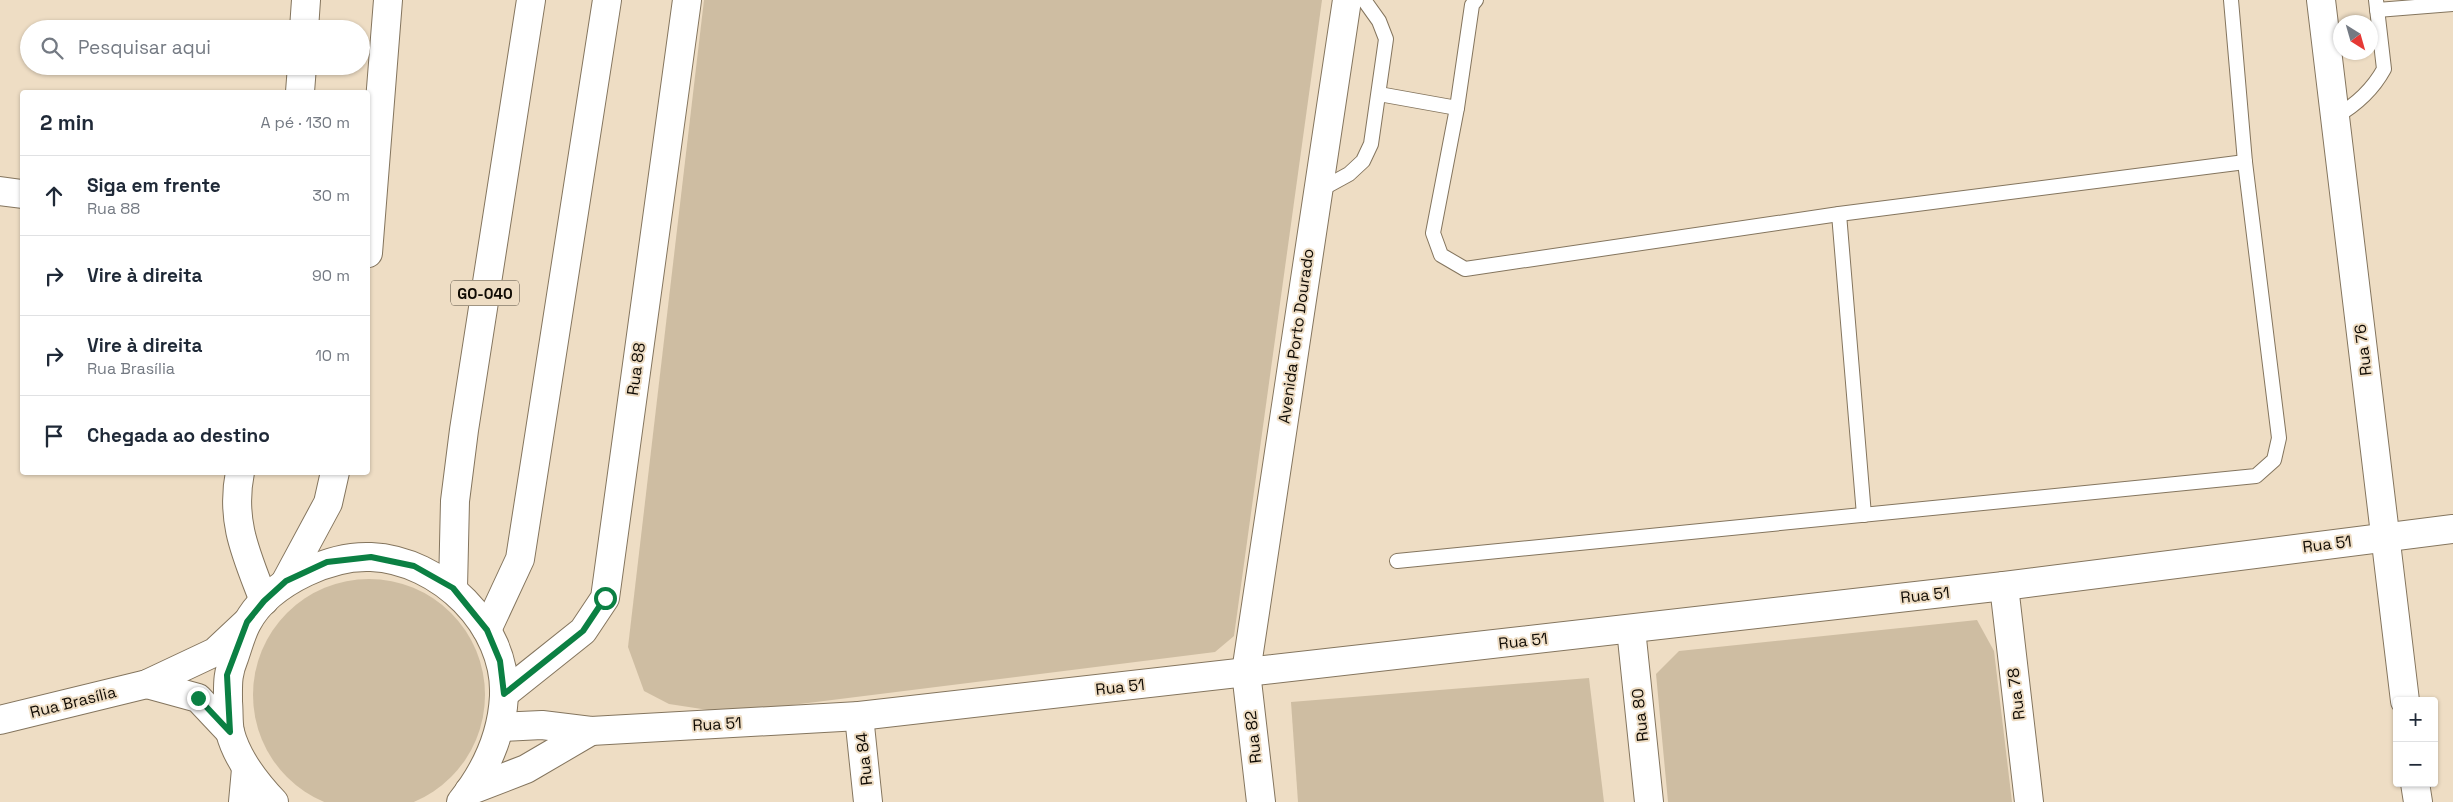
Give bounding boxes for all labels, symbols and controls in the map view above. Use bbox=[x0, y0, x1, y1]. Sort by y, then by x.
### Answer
north arrow bbox=[2333, 15, 2378, 60]
search box bbox=[20, 20, 370, 75]
icon: search bbox=[38, 34, 66, 62]
text: Pesquisar aqui bbox=[78, 35, 211, 60]
text: 2 min bbox=[40, 109, 94, 136]
text: A pé · 130 m bbox=[261, 112, 350, 133]
text: Siga em frente bbox=[87, 173, 221, 198]
icon: ahead bbox=[40, 182, 68, 210]
text: 30 m bbox=[312, 185, 350, 206]
text: Rua 88 bbox=[87, 198, 140, 219]
street label: Avenida Porto Dourado bbox=[1273, 247, 1319, 425]
icon: right bbox=[40, 262, 68, 290]
text: Vire à direita bbox=[87, 263, 203, 288]
text: 90 m bbox=[312, 265, 350, 286]
road number: GO-040 bbox=[451, 280, 519, 306]
street label: Rua 76 bbox=[2349, 323, 2377, 377]
text: Vire à direita bbox=[87, 333, 203, 358]
street label: Rua 88 bbox=[622, 341, 650, 397]
icon: right bbox=[40, 342, 68, 370]
text: 10 m bbox=[315, 345, 350, 366]
text: Rua Brasília bbox=[87, 358, 175, 379]
icon: arrive bbox=[40, 422, 68, 450]
text: Chegada ao destino bbox=[87, 423, 270, 448]
street label: Rua 51 bbox=[2301, 531, 2353, 557]
street label: Rua 51 bbox=[1899, 582, 1951, 608]
route start bbox=[594, 587, 617, 610]
street label: Rua 51 bbox=[1497, 628, 1549, 654]
street label: Rua 78 bbox=[2002, 667, 2030, 721]
street label: Rua 51 bbox=[1094, 674, 1146, 700]
street label: Rua Brasília bbox=[28, 681, 118, 723]
route end bbox=[187, 687, 210, 710]
street label: Rua 80 bbox=[1627, 687, 1653, 743]
map controls bbox=[2393, 697, 2438, 787]
button: + bbox=[2393, 697, 2438, 742]
street label: Rua 82 bbox=[1240, 710, 1266, 764]
street label: Rua 51 bbox=[692, 712, 742, 736]
street label: Rua 84 bbox=[851, 731, 877, 787]
button: − bbox=[2393, 742, 2438, 787]

